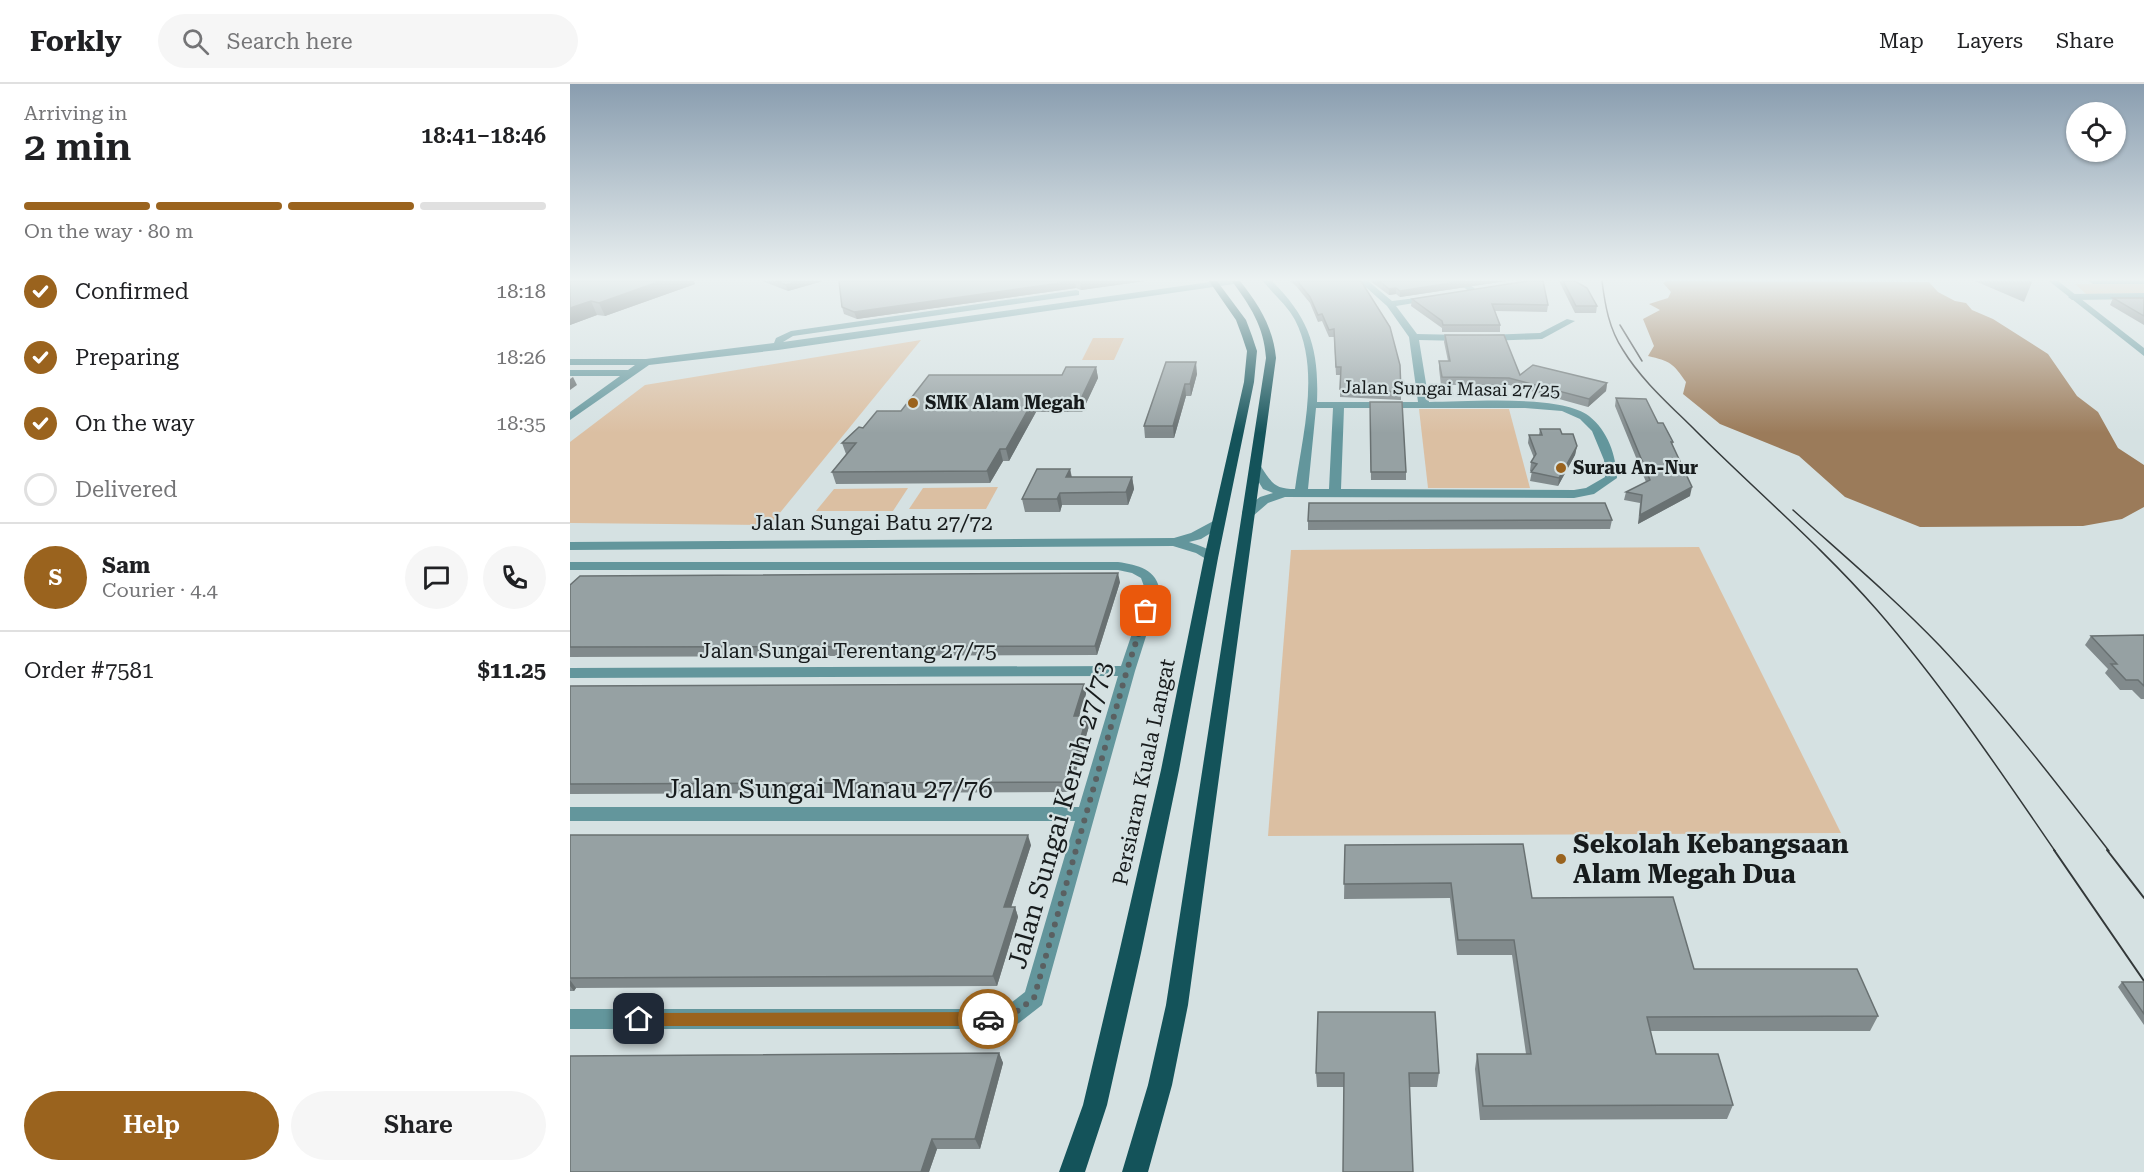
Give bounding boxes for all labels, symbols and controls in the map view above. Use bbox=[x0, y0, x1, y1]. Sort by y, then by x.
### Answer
search box bbox=[158, 14, 578, 68]
text: Forkly bbox=[30, 25, 122, 58]
icon: search bbox=[179, 25, 212, 58]
text: Search here bbox=[227, 29, 353, 54]
text: Map bbox=[1879, 29, 1924, 53]
text: Layers bbox=[1957, 29, 2023, 53]
text: Share bbox=[2056, 29, 2114, 53]
text: Arriving in bbox=[24, 101, 127, 125]
map controls bbox=[2066, 102, 2126, 162]
button: locate bbox=[2066, 102, 2126, 162]
text: 18:41–18:46 bbox=[421, 123, 546, 148]
text: 2 min bbox=[24, 124, 131, 170]
text: On the way · 80 m bbox=[24, 219, 194, 243]
icon: check bbox=[24, 275, 57, 308]
text: Confirmed bbox=[75, 279, 189, 304]
text: 18:18 bbox=[496, 279, 546, 303]
icon: check bbox=[24, 341, 57, 374]
text: Preparing bbox=[75, 345, 179, 370]
text: 18:26 bbox=[496, 345, 546, 369]
street label: Jalan Sungai Masai 27/25 bbox=[1342, 376, 1560, 401]
place label: SMK Alam Megah bbox=[925, 392, 1085, 413]
marker: SMK Alam Megah bbox=[906, 396, 920, 410]
icon: check bbox=[24, 407, 57, 440]
text: On the way bbox=[75, 411, 195, 436]
text: 18:35 bbox=[496, 411, 546, 435]
place label: Surau An-Nur bbox=[1573, 457, 1698, 478]
marker: Surau An-Nur bbox=[1554, 461, 1568, 475]
text: Delivered bbox=[75, 477, 177, 502]
street label: Jalan Sungai Batu 27/72 bbox=[751, 511, 993, 535]
button: chat bbox=[405, 546, 468, 609]
button: phone bbox=[483, 546, 546, 609]
text: Sam bbox=[102, 553, 150, 578]
text: S bbox=[49, 565, 62, 590]
text: Courier · 4.4 bbox=[102, 578, 218, 602]
pin bbox=[1120, 585, 1171, 636]
icon: bag bbox=[1129, 594, 1162, 627]
street label: Jalan Sungai Terentang 27/75 bbox=[699, 639, 997, 663]
street label: Persiaran Kuala Langat bbox=[1108, 656, 1180, 887]
text: Order #7581 bbox=[24, 658, 154, 683]
text: $11.25 bbox=[477, 658, 546, 683]
street label: Jalan Sungai Keruh 27/73 bbox=[1002, 658, 1118, 972]
street label: Jalan Sungai Manau 27/76 bbox=[665, 774, 993, 804]
place label: Sekolah Kebangsaan Alam Megah Dua bbox=[1573, 829, 1849, 889]
marker: Sekolah Kebangsaan Alam Megah Dua bbox=[1554, 852, 1568, 866]
courier bbox=[958, 989, 1018, 1049]
pin bbox=[613, 993, 664, 1044]
icon: home bbox=[622, 1002, 655, 1035]
icon: car bbox=[972, 1003, 1005, 1036]
button: Help bbox=[24, 1091, 279, 1160]
button: Share bbox=[291, 1091, 546, 1160]

